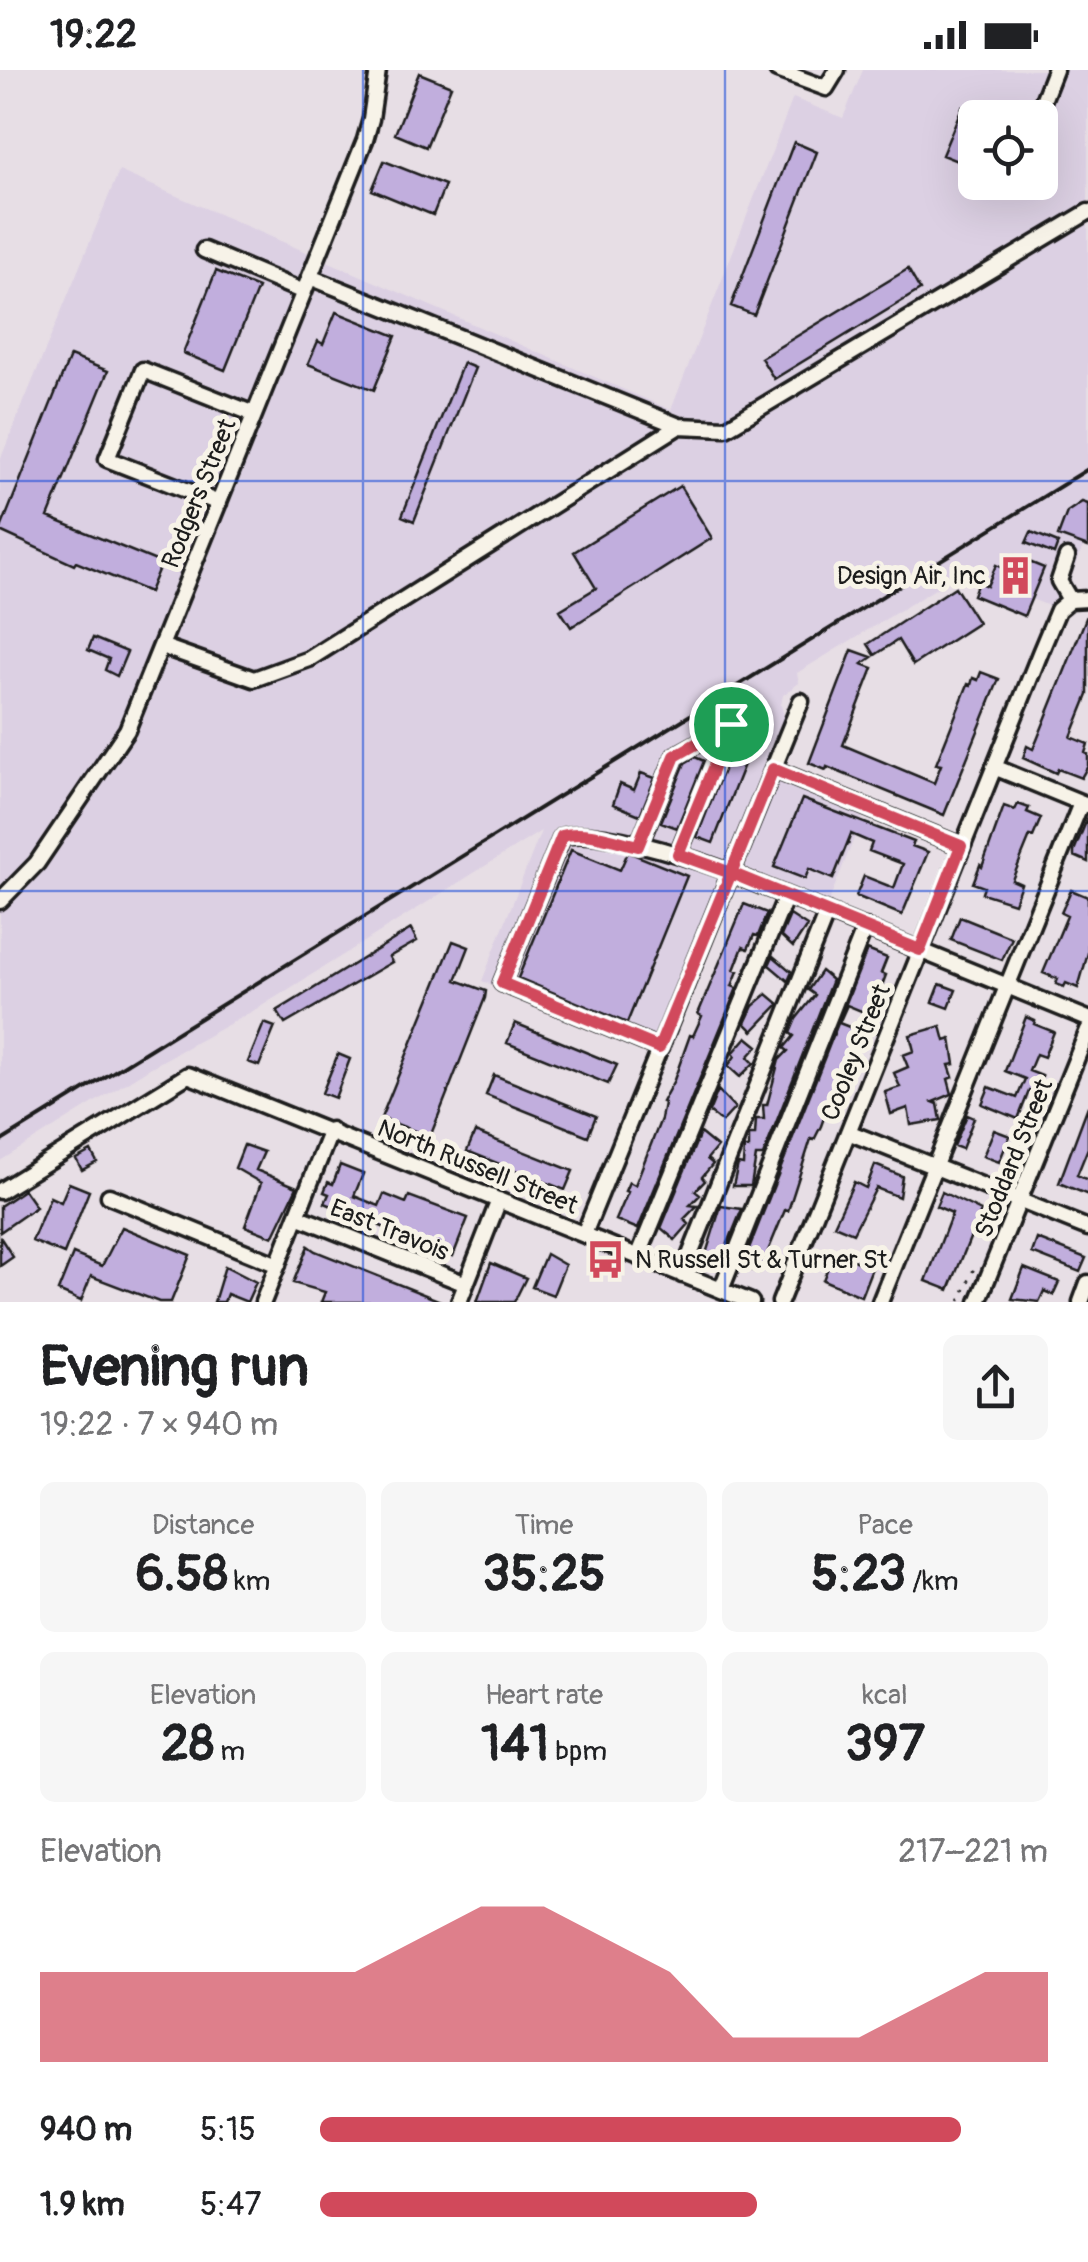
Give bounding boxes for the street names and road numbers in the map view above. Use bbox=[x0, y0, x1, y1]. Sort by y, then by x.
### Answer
street label: Rodgers Street bbox=[155, 414, 244, 573]
street label: Cooley Street bbox=[815, 979, 898, 1125]
street label: Stoddard Street bbox=[969, 1074, 1061, 1242]
street label: North Russell Street bbox=[373, 1113, 583, 1222]
street label: East Travois bbox=[326, 1193, 453, 1268]

